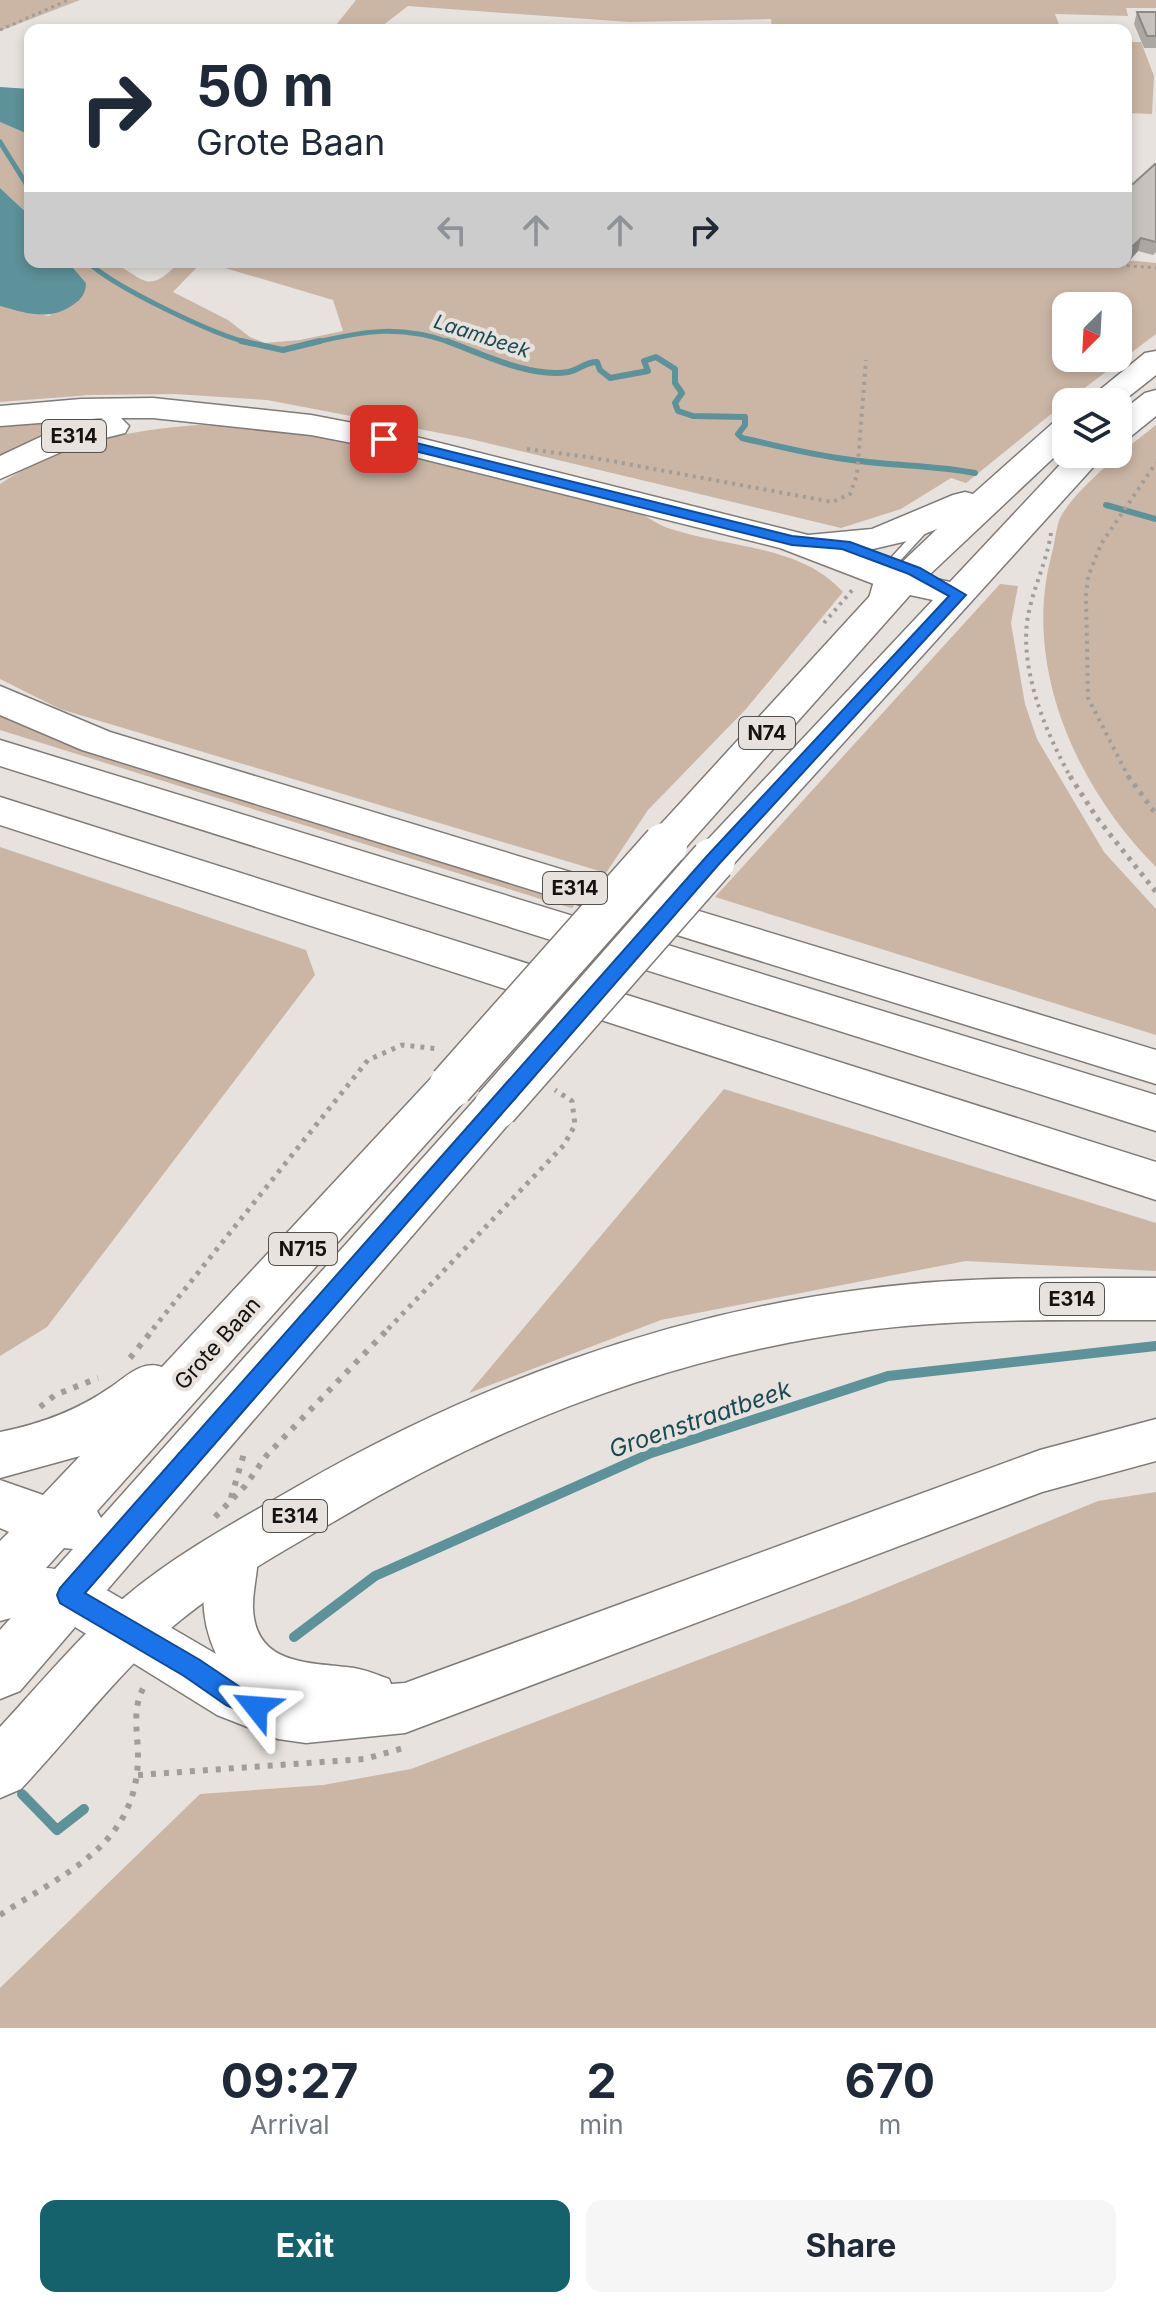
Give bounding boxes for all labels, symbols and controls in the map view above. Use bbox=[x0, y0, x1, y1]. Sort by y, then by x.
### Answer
text: 50 m bbox=[196, 52, 334, 120]
icon: right bbox=[64, 56, 168, 160]
text: Grote Baan bbox=[196, 120, 385, 164]
icon: left bbox=[430, 208, 474, 252]
icon: ahead bbox=[514, 208, 558, 252]
icon: ahead bbox=[598, 208, 642, 252]
icon: right bbox=[682, 208, 726, 252]
north arrow bbox=[1052, 292, 1132, 372]
map controls bbox=[1052, 292, 1132, 468]
water label: Laambeek bbox=[431, 309, 534, 363]
button: layers bbox=[1052, 388, 1132, 468]
pin bbox=[350, 405, 418, 473]
icon: arrive bbox=[362, 417, 406, 461]
road number: E314 bbox=[42, 420, 106, 452]
road number: N74 bbox=[739, 717, 795, 749]
road number: E314 bbox=[543, 872, 607, 904]
road number: N715 bbox=[269, 1233, 337, 1265]
road number: E314 bbox=[1040, 1283, 1104, 1315]
street label: Grote Baan bbox=[169, 1291, 265, 1395]
water label: Groenstraatbeek bbox=[605, 1374, 796, 1464]
road number: E314 bbox=[263, 1500, 327, 1532]
position arrow bbox=[214, 1665, 298, 1749]
text: 09:27 bbox=[221, 2051, 359, 2110]
text: 2 bbox=[586, 2051, 617, 2110]
text: 670 bbox=[845, 2051, 935, 2110]
text: Arrival bbox=[250, 2109, 330, 2140]
text: min bbox=[579, 2109, 624, 2140]
text: m bbox=[878, 2109, 901, 2140]
button: Exit bbox=[40, 2200, 570, 2292]
button: Share bbox=[586, 2200, 1116, 2292]

